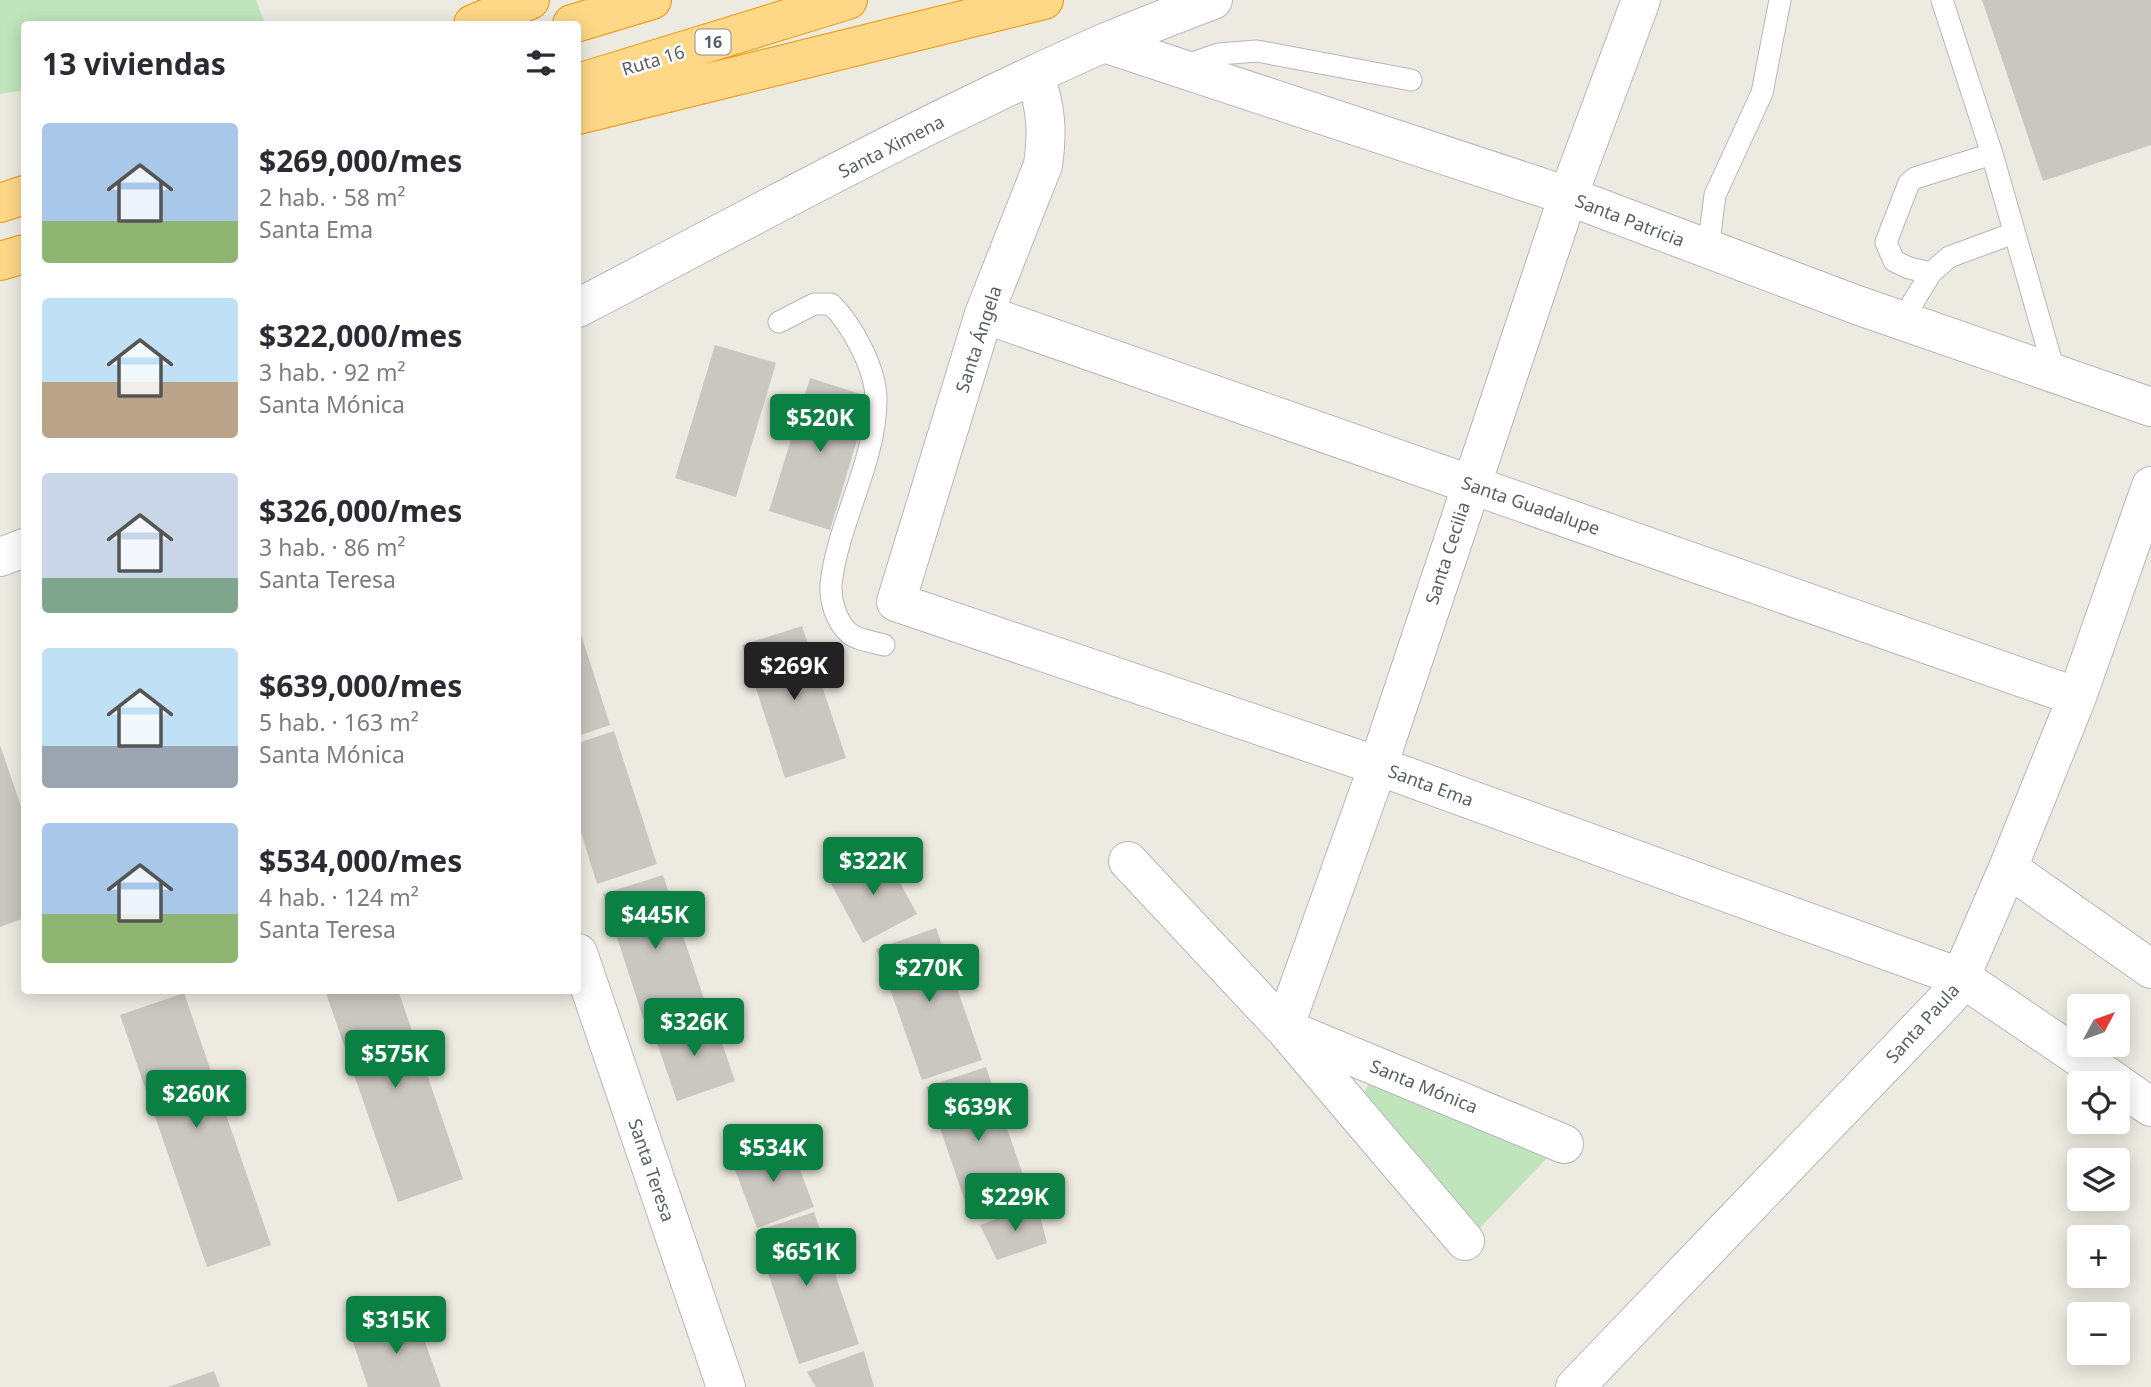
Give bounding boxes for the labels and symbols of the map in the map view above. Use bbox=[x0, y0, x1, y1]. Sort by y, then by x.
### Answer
road number: 16 bbox=[696, 30, 730, 54]
street label: Ruta 16 bbox=[619, 39, 687, 81]
street label: Santa Ximena bbox=[834, 109, 948, 183]
street label: Santa Patricia bbox=[1572, 188, 1688, 252]
street label: Santa Ángela bbox=[949, 283, 1007, 395]
pin: $520K bbox=[771, 394, 869, 454]
street label: Santa Guadalupe bbox=[1459, 470, 1603, 540]
street label: Santa Cecilia bbox=[1419, 499, 1475, 607]
pin: $269K bbox=[745, 642, 843, 702]
street label: Santa Ema bbox=[1385, 758, 1477, 812]
pin: $322K bbox=[824, 838, 922, 897]
pin: $445K bbox=[606, 892, 704, 951]
pin: $270K bbox=[880, 944, 978, 1004]
street label: Santa Paula bbox=[1880, 978, 1964, 1068]
north arrow bbox=[2067, 994, 2130, 1057]
pin: $326K bbox=[645, 998, 743, 1058]
pin: $575K bbox=[346, 1030, 444, 1090]
street label: Santa Mónica bbox=[1367, 1054, 1481, 1118]
pin: $260K bbox=[147, 1070, 245, 1130]
pin: $639K bbox=[929, 1084, 1027, 1143]
street label: Santa Teresa bbox=[623, 1115, 681, 1225]
pin: $534K bbox=[724, 1124, 822, 1184]
pin: $229K bbox=[966, 1174, 1064, 1233]
pin: $651K bbox=[757, 1228, 855, 1288]
pin: $315K bbox=[347, 1296, 445, 1356]

